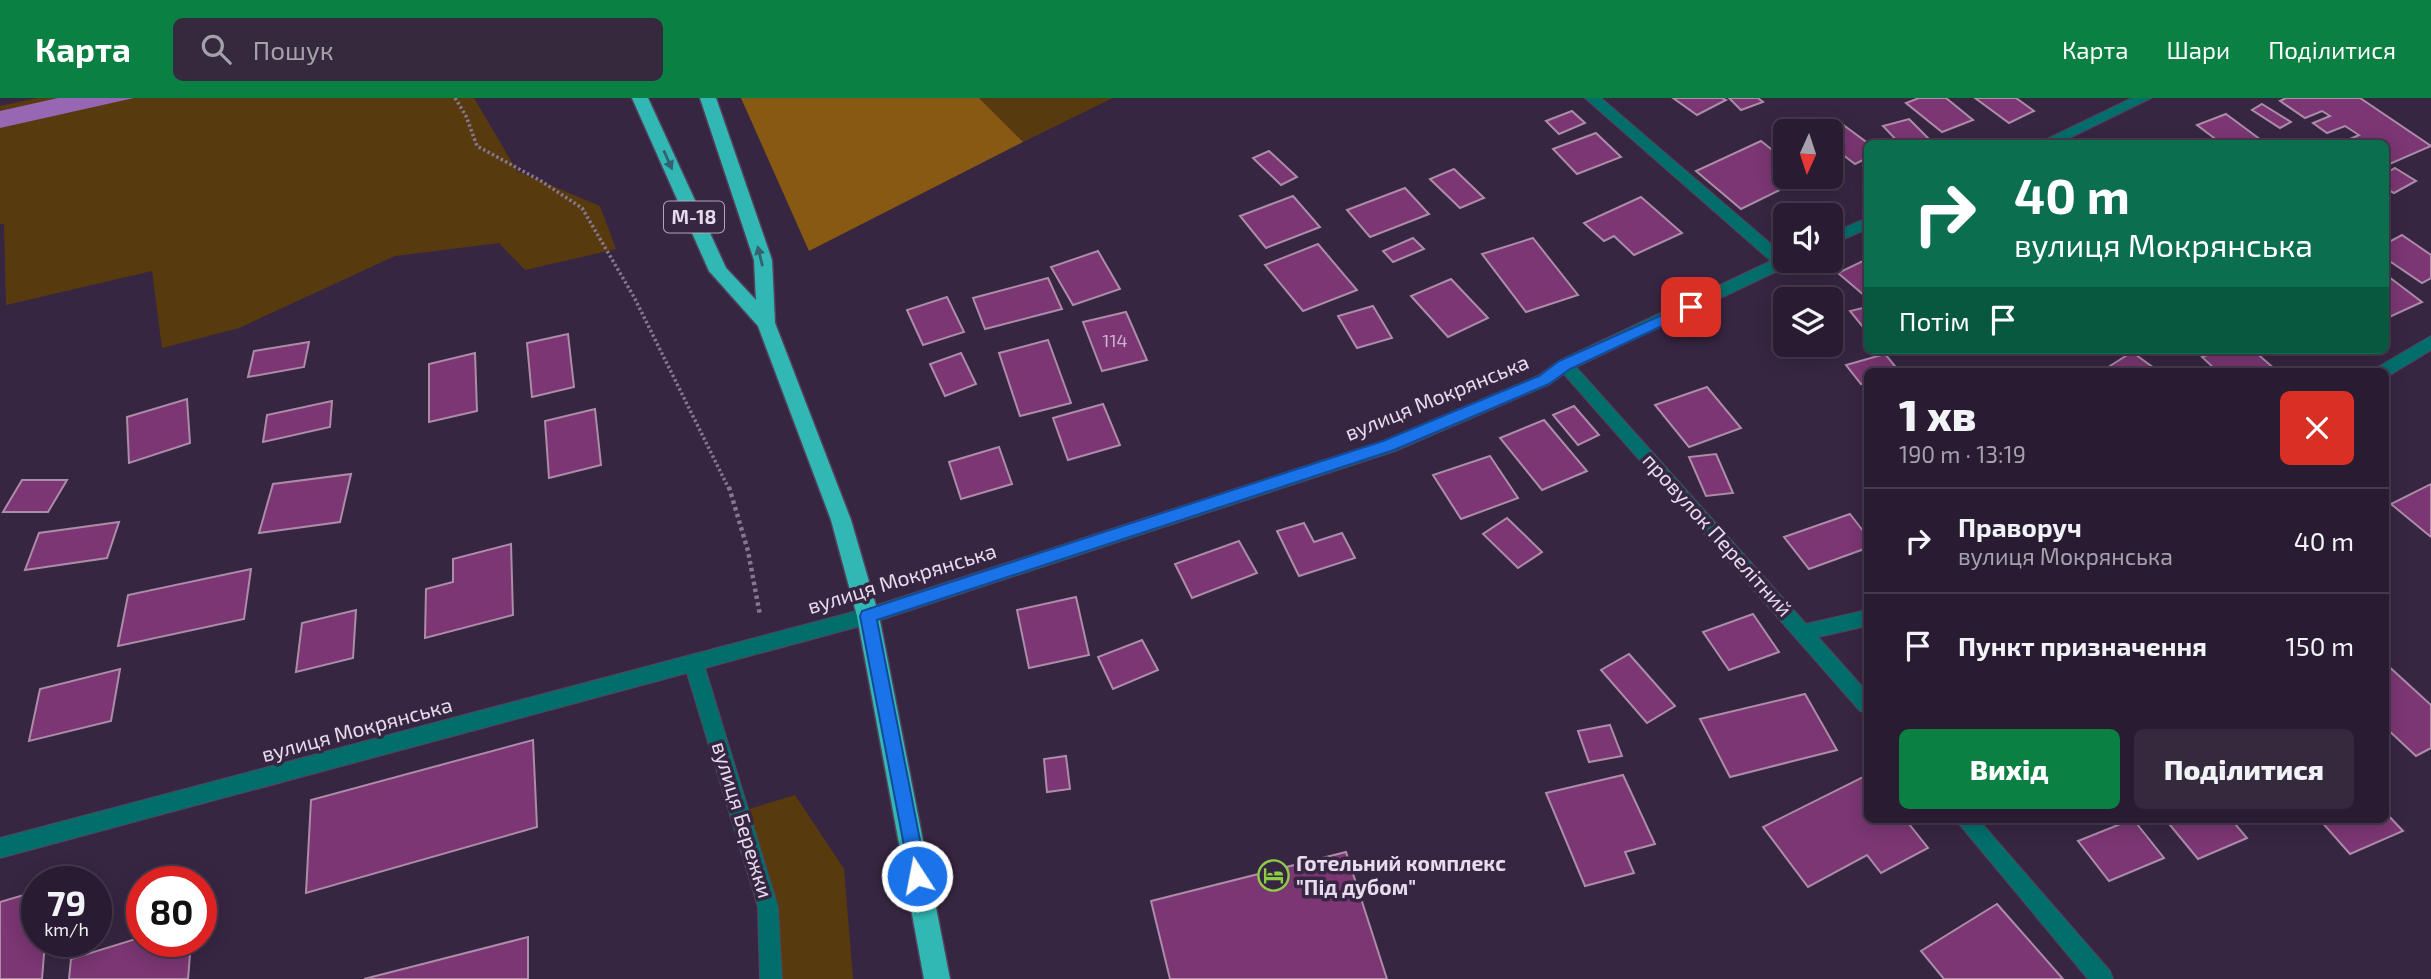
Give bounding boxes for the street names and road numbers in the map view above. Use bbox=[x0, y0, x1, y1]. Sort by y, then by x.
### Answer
road number: М-18 bbox=[664, 202, 724, 232]
street label: вулиця Мокрянська bbox=[1341, 348, 1532, 446]
street label: провулок Перелітний bbox=[1637, 447, 1798, 622]
street label: вулиця Мокрянська bbox=[804, 537, 999, 619]
street label: вулиця Мокрянська bbox=[259, 691, 455, 767]
street label: вулиця Бережки bbox=[707, 738, 779, 901]

